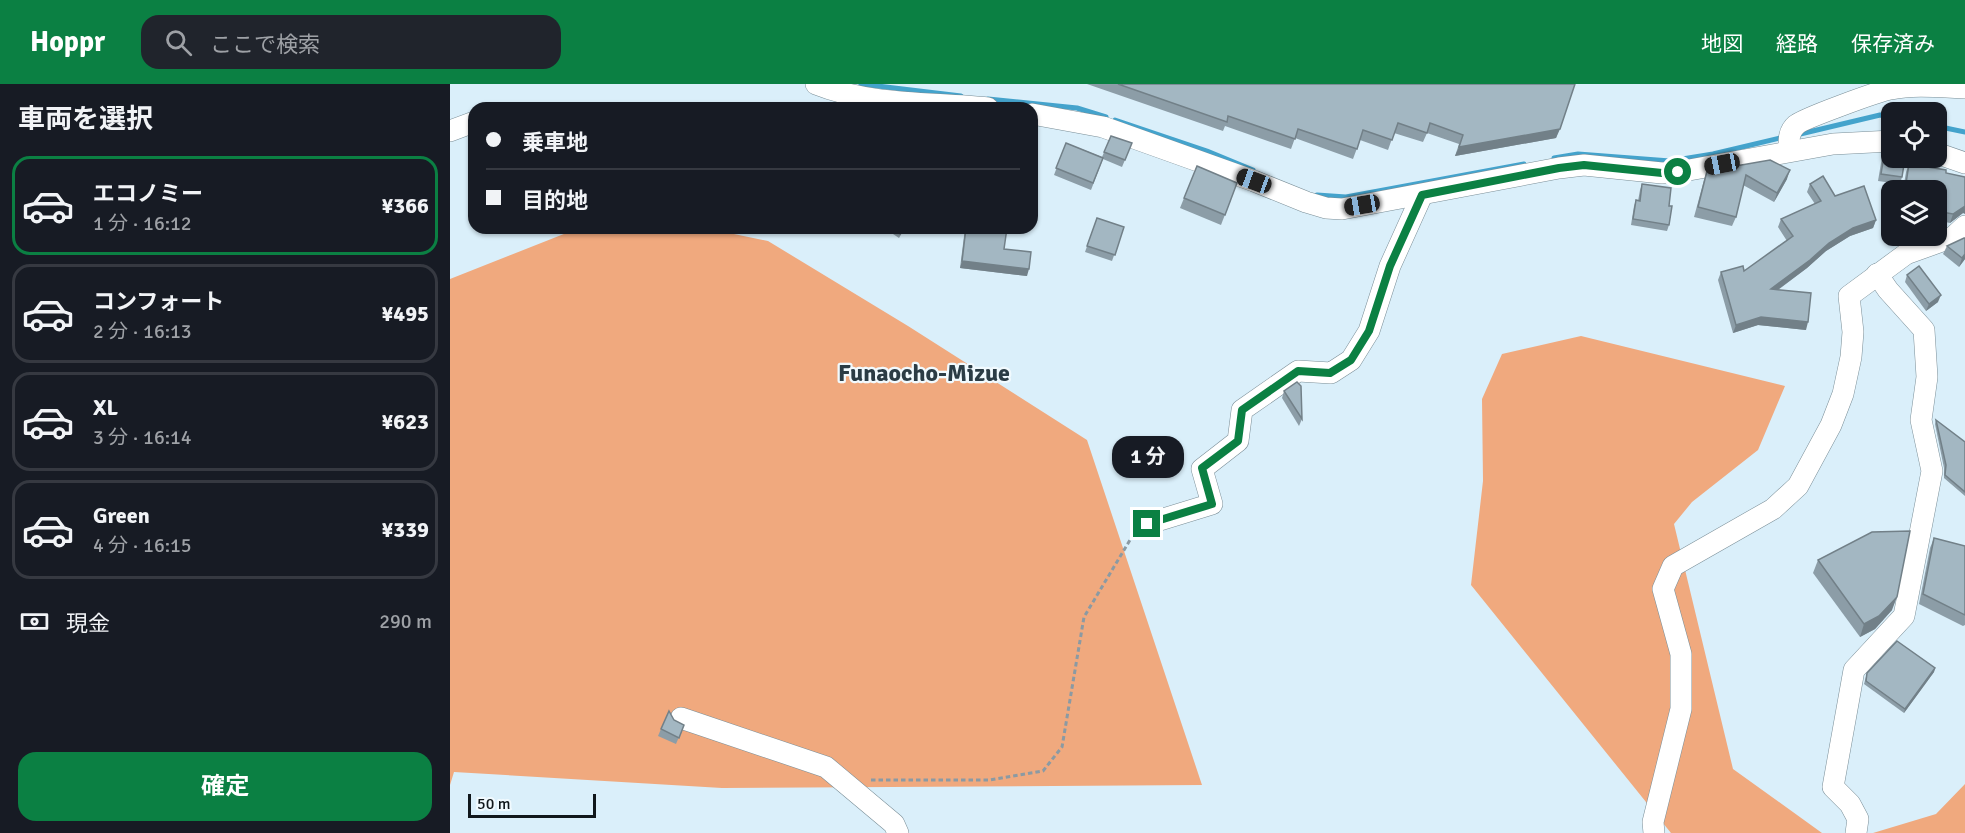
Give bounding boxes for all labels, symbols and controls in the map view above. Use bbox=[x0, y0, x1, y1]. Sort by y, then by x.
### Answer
search box bbox=[141, 15, 561, 69]
text: Hoppr bbox=[30, 25, 105, 59]
icon: search bbox=[162, 26, 195, 59]
text: ここで検索 bbox=[210, 31, 320, 58]
text: 地図 bbox=[1701, 31, 1743, 57]
text: 経路 bbox=[1776, 31, 1818, 57]
text: 保存済み bbox=[1851, 31, 1935, 57]
map controls bbox=[1881, 102, 1947, 246]
button: locate bbox=[1881, 102, 1947, 168]
text: 車両を選択 bbox=[18, 103, 153, 136]
text: 乗車地 bbox=[522, 129, 588, 156]
car bbox=[1703, 152, 1741, 176]
route start bbox=[1664, 158, 1691, 185]
car bbox=[1234, 166, 1274, 196]
icon: car bbox=[21, 179, 75, 233]
text: エコノミー bbox=[93, 180, 203, 207]
button: layers bbox=[1881, 180, 1947, 246]
text: 目的地 bbox=[522, 187, 588, 214]
text: ¥366 bbox=[381, 192, 429, 219]
car bbox=[1343, 193, 1381, 217]
text: 1 分 · 16:12 bbox=[93, 211, 192, 236]
icon: car bbox=[21, 287, 75, 341]
text: コンフォート bbox=[93, 288, 224, 315]
text: ¥495 bbox=[381, 300, 429, 327]
text: 2 分 · 16:13 bbox=[93, 319, 192, 344]
district label: Funaocho-Mizue bbox=[838, 358, 1010, 388]
text: XL bbox=[93, 394, 118, 421]
icon: car bbox=[21, 395, 75, 449]
text: ¥623 bbox=[381, 408, 429, 435]
text: 3 分 · 16:14 bbox=[93, 425, 192, 450]
callout: 1 分 bbox=[1111, 437, 1183, 479]
text: 1 分 bbox=[1130, 444, 1166, 469]
text: Green bbox=[93, 502, 150, 529]
icon: car bbox=[21, 503, 75, 557]
route end bbox=[1133, 510, 1160, 537]
text: ¥339 bbox=[381, 516, 429, 543]
text: 4 分 · 16:15 bbox=[93, 533, 192, 558]
icon: cash bbox=[18, 605, 51, 638]
text: 290 m bbox=[379, 609, 432, 634]
text: 現金 bbox=[66, 610, 110, 637]
button: 確定 bbox=[18, 752, 432, 821]
scale bar bbox=[468, 791, 596, 818]
text: 50 m bbox=[477, 794, 511, 814]

